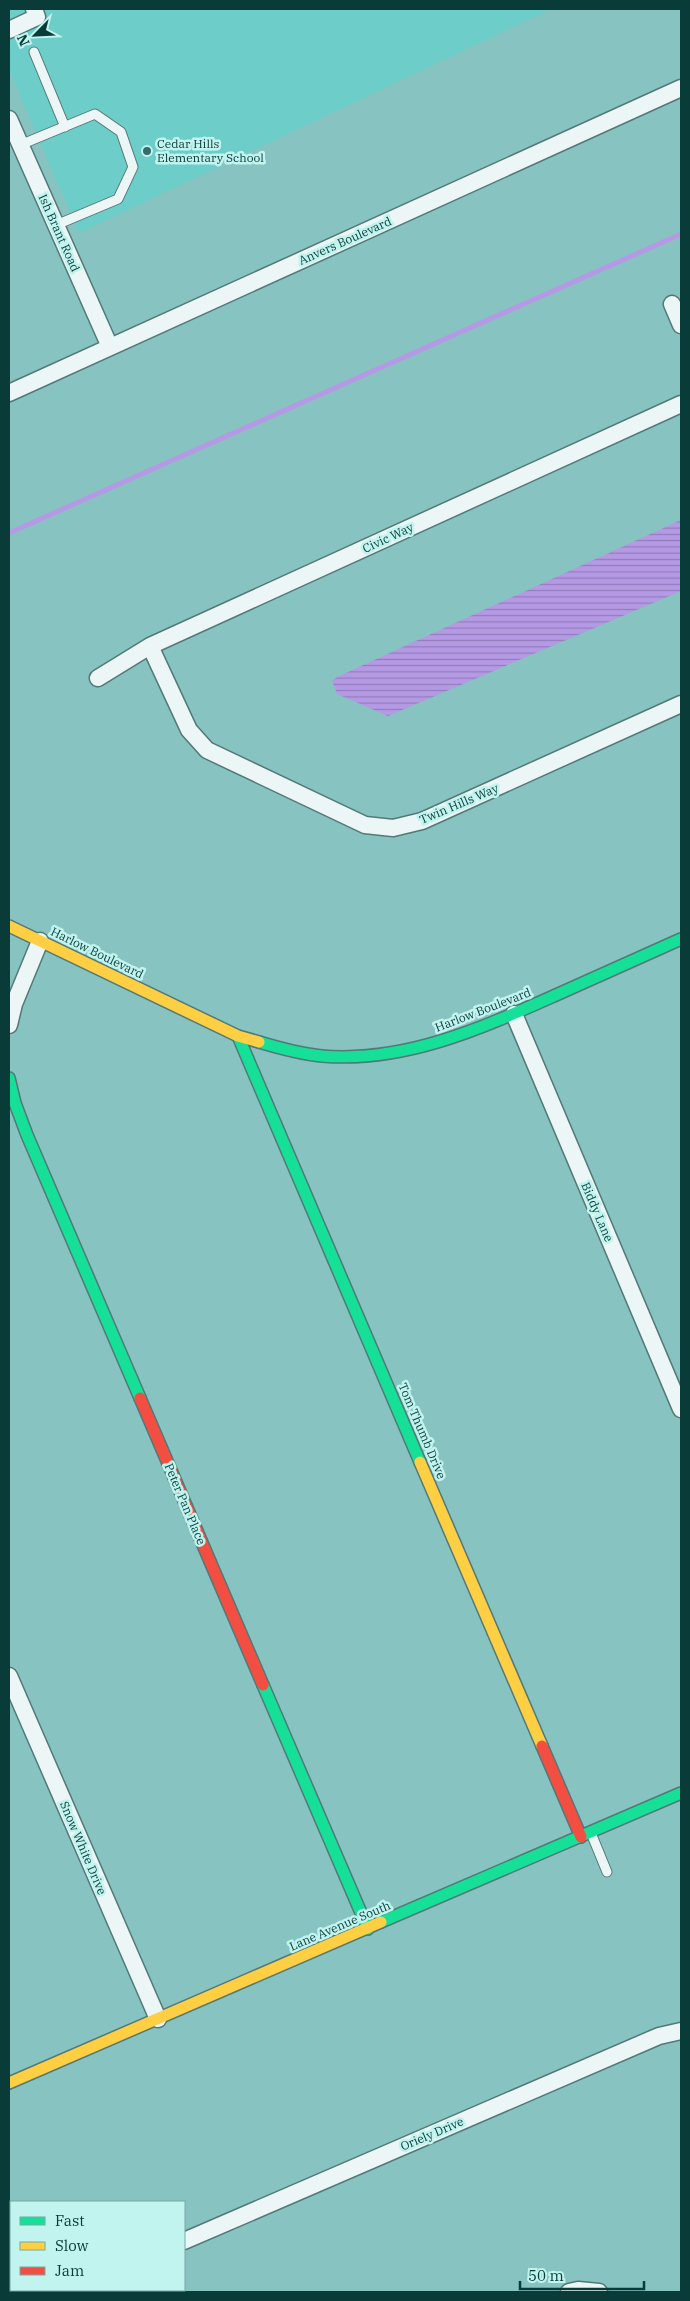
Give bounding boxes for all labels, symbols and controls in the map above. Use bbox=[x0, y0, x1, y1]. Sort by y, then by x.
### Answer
north arrow bbox=[10, 10, 60, 60]
text: N bbox=[13, 32, 34, 49]
place label: Cedar Hills Elementary School bbox=[157, 136, 264, 165]
marker: Cedar Hills Elementary School bbox=[141, 145, 153, 157]
street label: Ish Brant Road bbox=[36, 192, 83, 274]
street label: Anvers Boulevard bbox=[296, 213, 394, 268]
street label: Civic Way bbox=[360, 519, 416, 556]
street label: Twin Hills Way bbox=[417, 780, 501, 827]
street label: Harlow Boulevard bbox=[48, 924, 146, 982]
street label: Harlow Boulevard bbox=[433, 984, 533, 1035]
street label: Biddy Lane bbox=[578, 1180, 617, 1244]
street label: Tom Thumb Drive bbox=[395, 1381, 449, 1481]
street label: Peter Pan Place bbox=[162, 1461, 209, 1547]
street label: Snow White Drive bbox=[57, 1799, 110, 1897]
street label: Lane Avenue South bbox=[287, 1897, 393, 1954]
street label: Oriely Drive bbox=[398, 2114, 466, 2154]
legend bbox=[10, 2201, 185, 2291]
text: Fast bbox=[55, 2211, 85, 2230]
text: Slow bbox=[55, 2236, 89, 2255]
scale bar bbox=[520, 2258, 644, 2290]
text: Jam bbox=[55, 2261, 84, 2280]
text: 50 m bbox=[528, 2266, 564, 2285]

